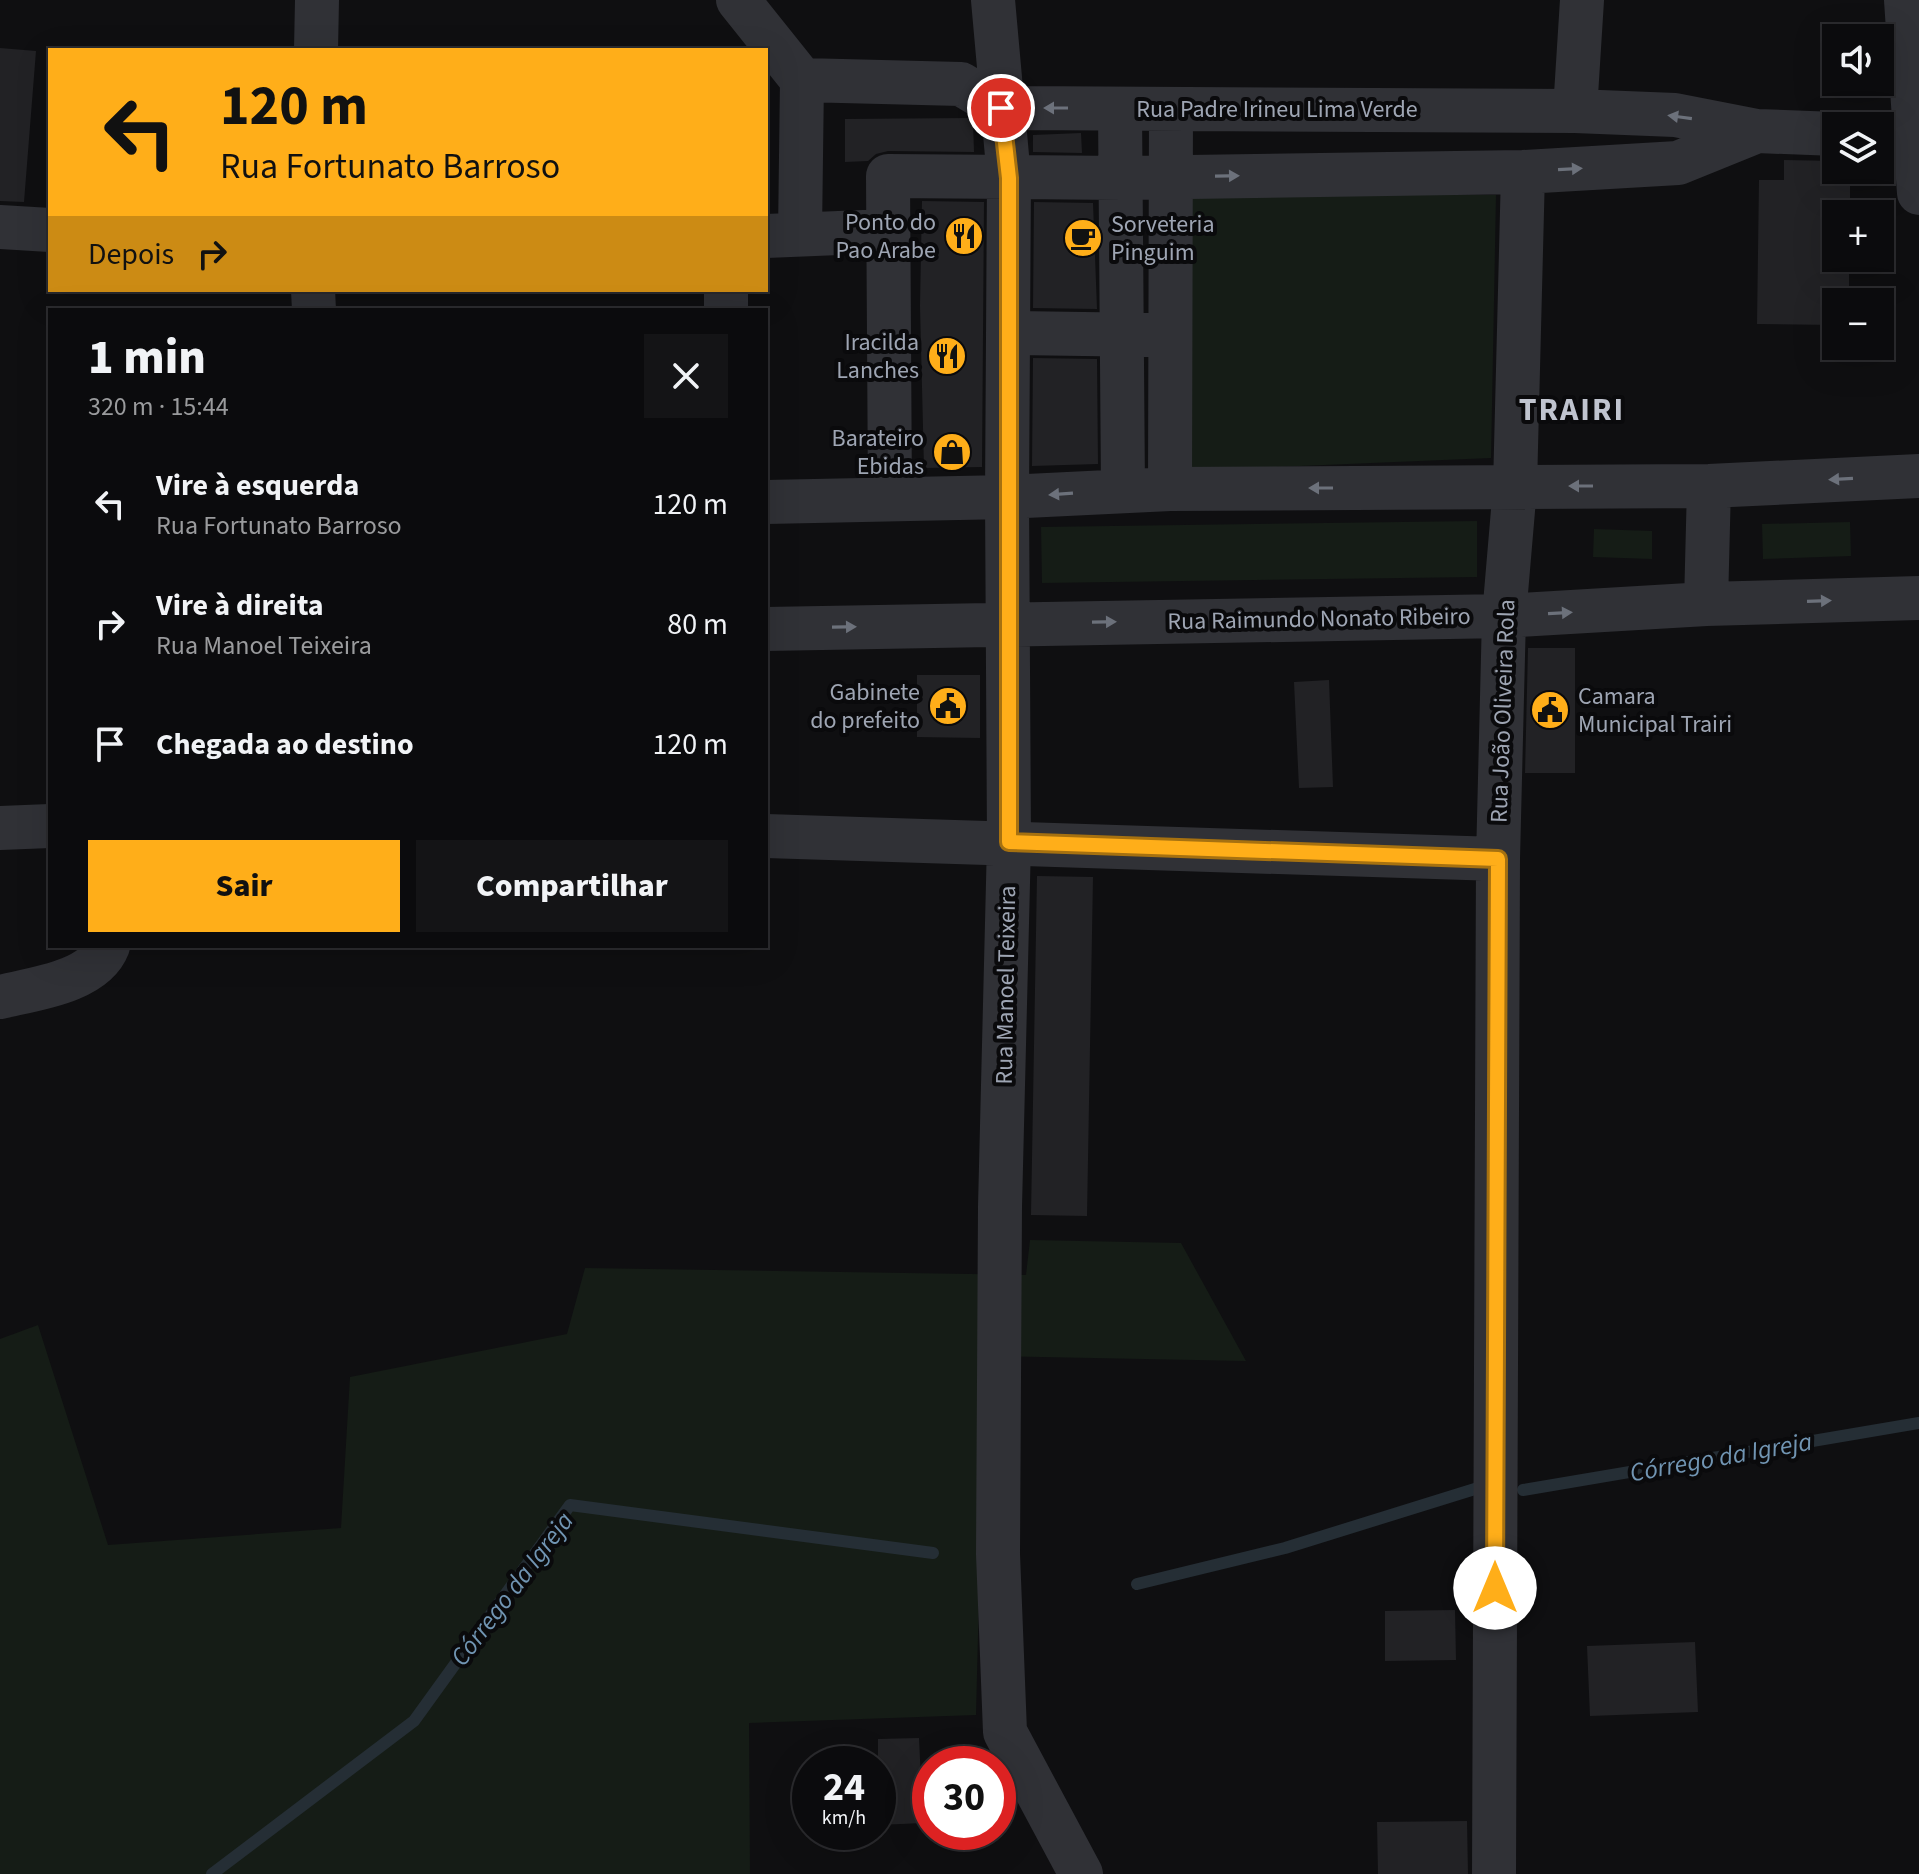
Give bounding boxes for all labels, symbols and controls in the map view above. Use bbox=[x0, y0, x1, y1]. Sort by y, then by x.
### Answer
map controls bbox=[1822, 24, 1894, 360]
button: sound bbox=[1822, 24, 1894, 96]
text: 120 m bbox=[220, 67, 368, 146]
pin bbox=[967, 74, 1035, 142]
icon: left bbox=[88, 80, 192, 184]
icon: arrive bbox=[979, 86, 1023, 130]
street label: Rua Padre Irineu Lima Verde bbox=[1136, 92, 1418, 127]
one-way arrow bbox=[1043, 102, 1068, 114]
one-way arrow bbox=[1667, 110, 1692, 123]
button: layers bbox=[1822, 112, 1894, 184]
text: Rua Fortunato Barroso bbox=[220, 141, 560, 192]
one-way arrow bbox=[1558, 162, 1583, 175]
one-way arrow bbox=[1215, 170, 1240, 182]
button: + bbox=[1822, 200, 1894, 272]
place label: Ponto do Pao Arabe bbox=[835, 205, 936, 268]
place label: Sorveteria Pinguim bbox=[1111, 207, 1215, 270]
restaurant icon: Ponto do Pao Arabe bbox=[943, 215, 985, 257]
cafe icon: Sorveteria Pinguim bbox=[1062, 217, 1104, 259]
icon: right bbox=[190, 232, 234, 276]
text: Depois bbox=[88, 233, 174, 276]
button: − bbox=[1822, 288, 1894, 360]
text: 1 min bbox=[88, 324, 206, 392]
place label: Iracilda Lanches bbox=[836, 325, 919, 388]
button: close bbox=[644, 334, 728, 418]
restaurant icon: Iracilda Lanches bbox=[926, 335, 968, 377]
district label: TRAIRI bbox=[1519, 387, 1625, 433]
text: 320 m · 15:44 bbox=[88, 388, 229, 425]
place label: Barateiro Ebidas bbox=[832, 421, 924, 484]
shop icon: Barateiro Ebidas bbox=[931, 431, 973, 473]
text: Vire à esquerda bbox=[156, 464, 359, 507]
one-way arrow bbox=[1828, 473, 1853, 486]
one-way arrow bbox=[1568, 480, 1593, 493]
icon: left bbox=[88, 482, 132, 526]
one-way arrow bbox=[1308, 482, 1333, 494]
text: 120 m bbox=[652, 483, 728, 526]
one-way arrow bbox=[1048, 488, 1073, 501]
text: Rua Fortunato Barroso bbox=[156, 507, 402, 544]
text: Vire à direita bbox=[156, 584, 324, 627]
one-way arrow bbox=[1807, 595, 1832, 607]
street label: Rua Raimundo Nonato Ribeiro bbox=[1167, 599, 1471, 639]
street label: Rua João Oliveira Rola bbox=[1482, 599, 1524, 823]
icon: right bbox=[88, 602, 132, 646]
text: 80 m bbox=[667, 603, 728, 646]
one-way arrow bbox=[1548, 606, 1573, 619]
one-way arrow bbox=[1092, 616, 1117, 629]
one-way arrow bbox=[832, 621, 857, 634]
text: Rua Manoel Teixeira bbox=[156, 627, 372, 664]
place label: Gabinete do prefeito bbox=[810, 675, 920, 738]
place label: Camara Municipal Trairi bbox=[1578, 679, 1732, 742]
public building icon: Gabinete do prefeito bbox=[927, 685, 969, 727]
public building icon: Camara Municipal Trairi bbox=[1529, 689, 1571, 731]
icon: arrive bbox=[88, 722, 132, 766]
text: Chegada ao destino bbox=[156, 723, 414, 766]
text: 120 m bbox=[652, 723, 728, 766]
button: Sair bbox=[88, 840, 400, 932]
button: Compartilhar bbox=[416, 840, 728, 932]
street label: Rua Manoel Teixeira bbox=[987, 885, 1025, 1085]
water label: Córrego da Igreja bbox=[1627, 1423, 1815, 1491]
water label: Córrego da Igreja bbox=[442, 1504, 582, 1674]
position arrow bbox=[1453, 1546, 1537, 1630]
speed limit sign: 30 bbox=[912, 1746, 1016, 1850]
text: 24 bbox=[823, 1759, 865, 1816]
text: km/h bbox=[822, 1804, 866, 1832]

